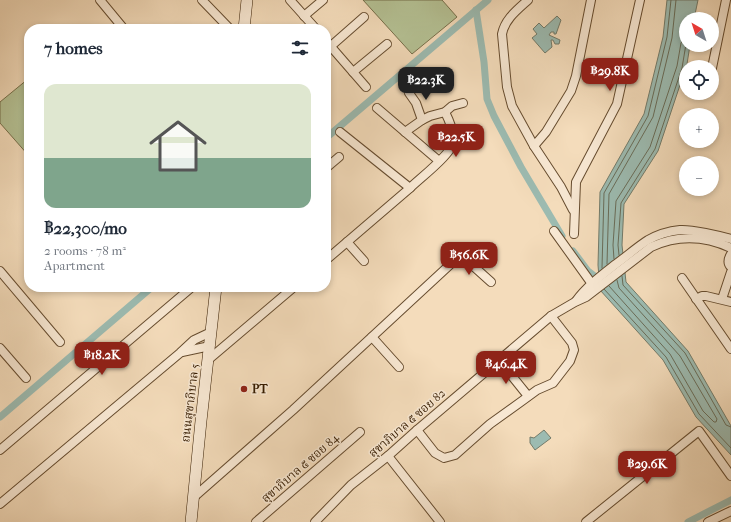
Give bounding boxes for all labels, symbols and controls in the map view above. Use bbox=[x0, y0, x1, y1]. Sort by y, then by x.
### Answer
north arrow bbox=[679, 12, 719, 52]
map controls bbox=[679, 12, 719, 196]
icon: filters bbox=[289, 37, 311, 59]
text: 7 homes bbox=[44, 38, 103, 58]
pin: ฿29.8K bbox=[577, 58, 643, 92]
button: locate bbox=[679, 60, 719, 100]
text: ฿29.8K bbox=[590, 63, 630, 78]
pin: ฿22.3K bbox=[393, 67, 459, 101]
text: ฿22.3K bbox=[407, 72, 445, 87]
button: + bbox=[679, 108, 719, 148]
icon: home bbox=[142, 110, 214, 182]
pin: ฿22.5K bbox=[423, 124, 489, 158]
text: ฿22.5K bbox=[437, 129, 475, 144]
button: − bbox=[679, 156, 719, 196]
text: ฿22,300/mo bbox=[44, 218, 127, 238]
pin: ฿56.6K bbox=[436, 242, 502, 276]
text: 2 rooms · 78 m² bbox=[44, 243, 126, 258]
text: ฿56.6K bbox=[450, 247, 488, 262]
text: Apartment bbox=[44, 258, 105, 273]
pin: ฿18.2K bbox=[69, 342, 135, 376]
text: ฿18.2K bbox=[83, 347, 121, 362]
pin: ฿46.4K bbox=[473, 351, 539, 385]
text: ฿46.4K bbox=[485, 356, 527, 371]
street label: ถนนสุขาภิบาล 5 bbox=[178, 363, 203, 443]
place label: PT bbox=[252, 382, 268, 396]
marker: PT bbox=[239, 384, 249, 394]
street label: สุขาภิบาล ๕ ซอย 82 bbox=[366, 386, 449, 461]
street label: สุขาภิบาล ๕ ซอย 84 bbox=[259, 430, 343, 506]
pin: ฿29.6K bbox=[614, 451, 680, 485]
text: ฿29.6K bbox=[627, 456, 667, 471]

